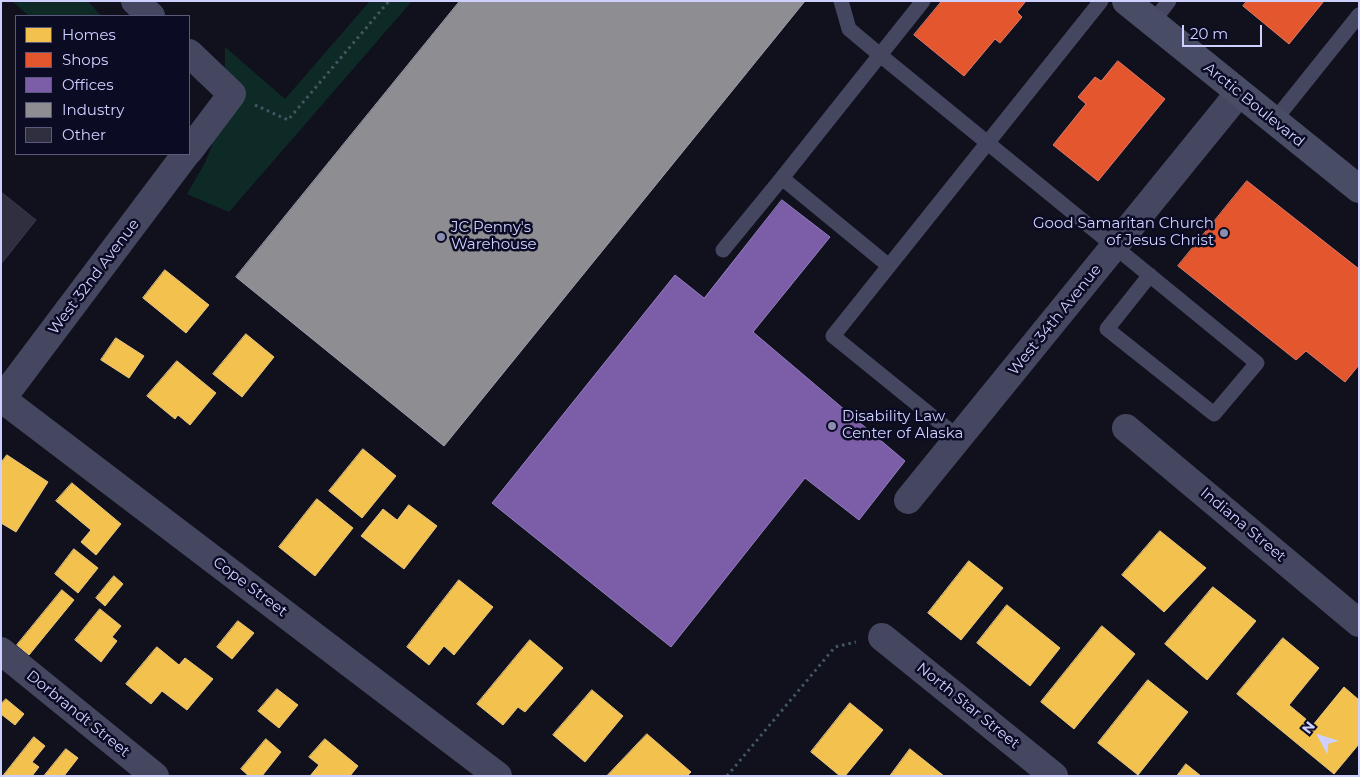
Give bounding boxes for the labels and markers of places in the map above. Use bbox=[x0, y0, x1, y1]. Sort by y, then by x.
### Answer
place label: Good Samaritan Church of Jesus Christ bbox=[1033, 215, 1214, 250]
place label: JC Penny's Warehouse bbox=[451, 219, 537, 254]
marker: Good Samaritan Church of Jesus Christ bbox=[1218, 227, 1230, 239]
marker: JC Penny's Warehouse bbox=[435, 231, 447, 243]
place label: Disability Law Center of Alaska bbox=[842, 408, 963, 443]
marker: Disability Law Center of Alaska bbox=[826, 420, 838, 432]

